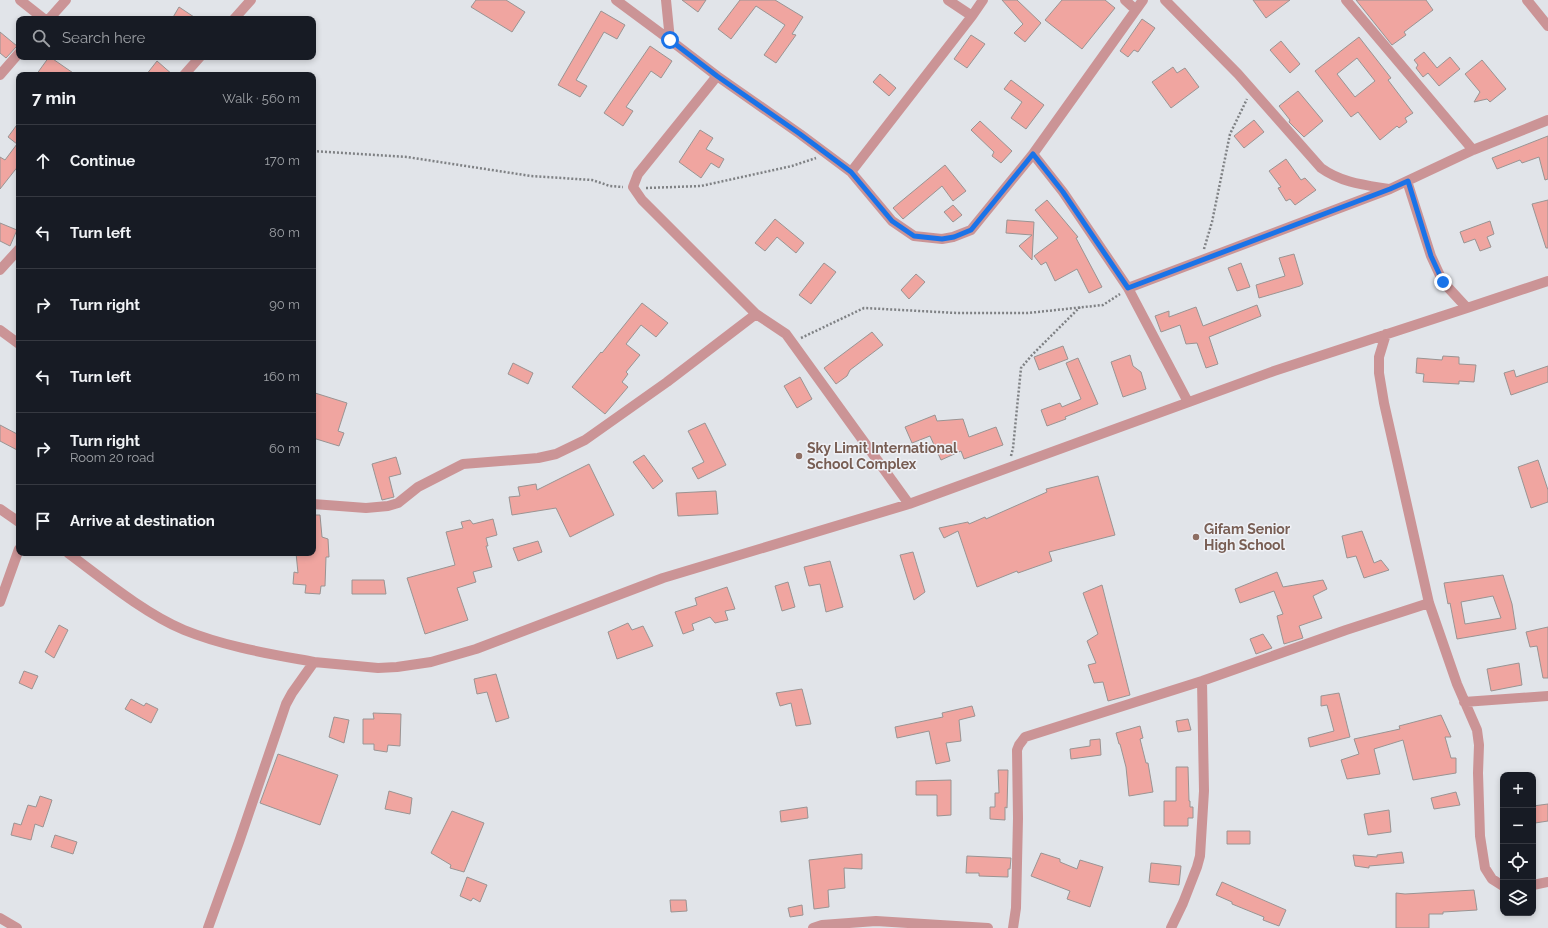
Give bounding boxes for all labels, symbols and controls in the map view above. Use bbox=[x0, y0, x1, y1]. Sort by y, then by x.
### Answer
search box bbox=[16, 16, 316, 60]
icon: search bbox=[30, 27, 52, 49]
text: Search here bbox=[62, 29, 145, 47]
route start bbox=[661, 31, 679, 49]
text: 7 min bbox=[32, 88, 76, 108]
text: Walk · 560 m bbox=[222, 91, 300, 106]
icon: ahead bbox=[32, 150, 54, 172]
text: Continue bbox=[70, 152, 135, 170]
text: 170 m bbox=[264, 153, 300, 168]
icon: left bbox=[32, 222, 54, 244]
text: Turn left bbox=[70, 224, 131, 242]
text: 80 m bbox=[269, 225, 300, 240]
route end bbox=[1434, 273, 1452, 291]
icon: right bbox=[32, 294, 54, 316]
text: Turn right bbox=[70, 296, 140, 314]
text: 90 m bbox=[269, 297, 300, 312]
icon: left bbox=[32, 366, 54, 388]
text: Turn left bbox=[70, 368, 131, 386]
text: 160 m bbox=[263, 369, 300, 384]
text: Turn right bbox=[70, 432, 140, 450]
icon: right bbox=[32, 438, 54, 460]
place label: Sky Limit International School Complex bbox=[807, 440, 958, 472]
text: 60 m bbox=[269, 441, 300, 456]
text: Room 20 road bbox=[70, 450, 154, 465]
marker: Sky Limit International School Complex bbox=[794, 451, 804, 461]
icon: arrive bbox=[32, 510, 54, 532]
text: Arrive at destination bbox=[70, 512, 215, 530]
place label: Gifam Senior High School bbox=[1204, 521, 1291, 553]
marker: Gifam Senior High School bbox=[1191, 532, 1201, 542]
map controls bbox=[1500, 772, 1536, 916]
button: + bbox=[1500, 772, 1536, 808]
button: − bbox=[1500, 808, 1536, 844]
button: locate bbox=[1500, 844, 1536, 880]
button: layers bbox=[1500, 880, 1536, 916]

